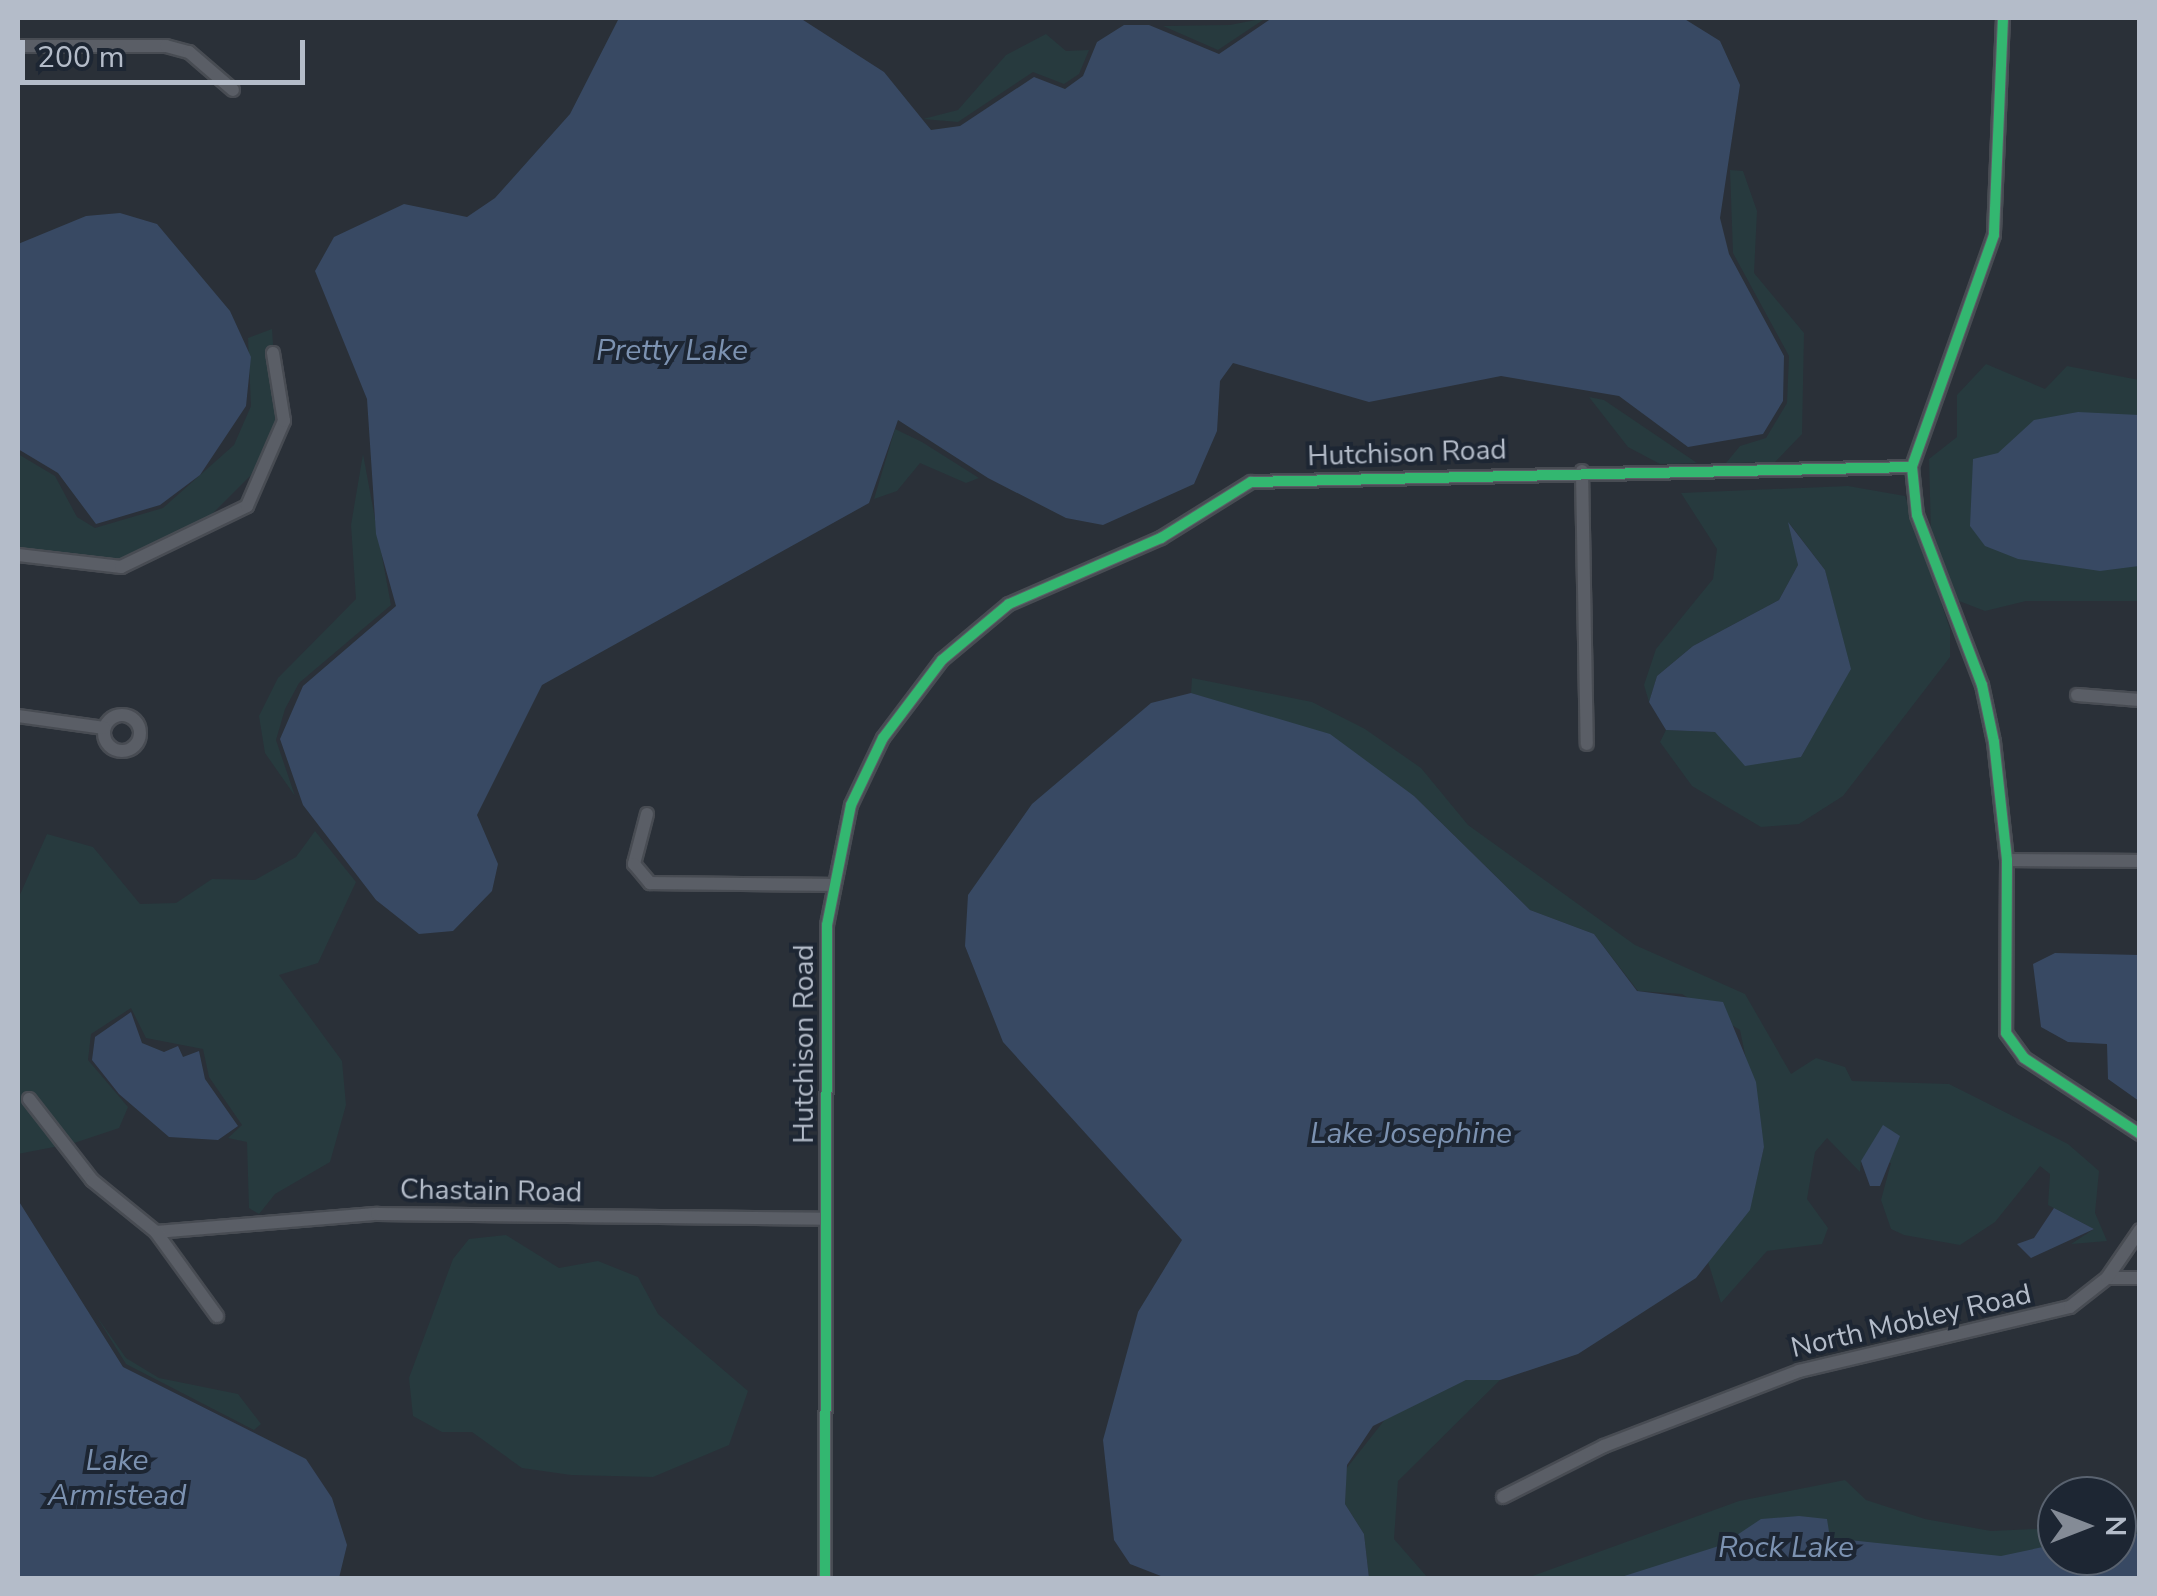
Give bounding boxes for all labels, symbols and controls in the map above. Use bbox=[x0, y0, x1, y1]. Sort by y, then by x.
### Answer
scale bar bbox=[25, 20, 310, 82]
text: 200 m bbox=[37, 37, 124, 78]
water label: Pretty Lake bbox=[596, 333, 748, 369]
street label: Hutchison Road bbox=[1307, 433, 1507, 473]
street label: Hutchison Road bbox=[787, 944, 821, 1144]
water label: Lake Josephine bbox=[1310, 1116, 1512, 1152]
street label: Chastain Road bbox=[400, 1173, 582, 1209]
street label: North Mobley Road bbox=[1788, 1277, 2034, 1365]
water label: Lake Armistead bbox=[47, 1443, 187, 1514]
north arrow bbox=[2037, 1476, 2137, 1576]
text: N bbox=[2096, 1516, 2134, 1536]
water label: Rock Lake bbox=[1718, 1530, 1854, 1566]

